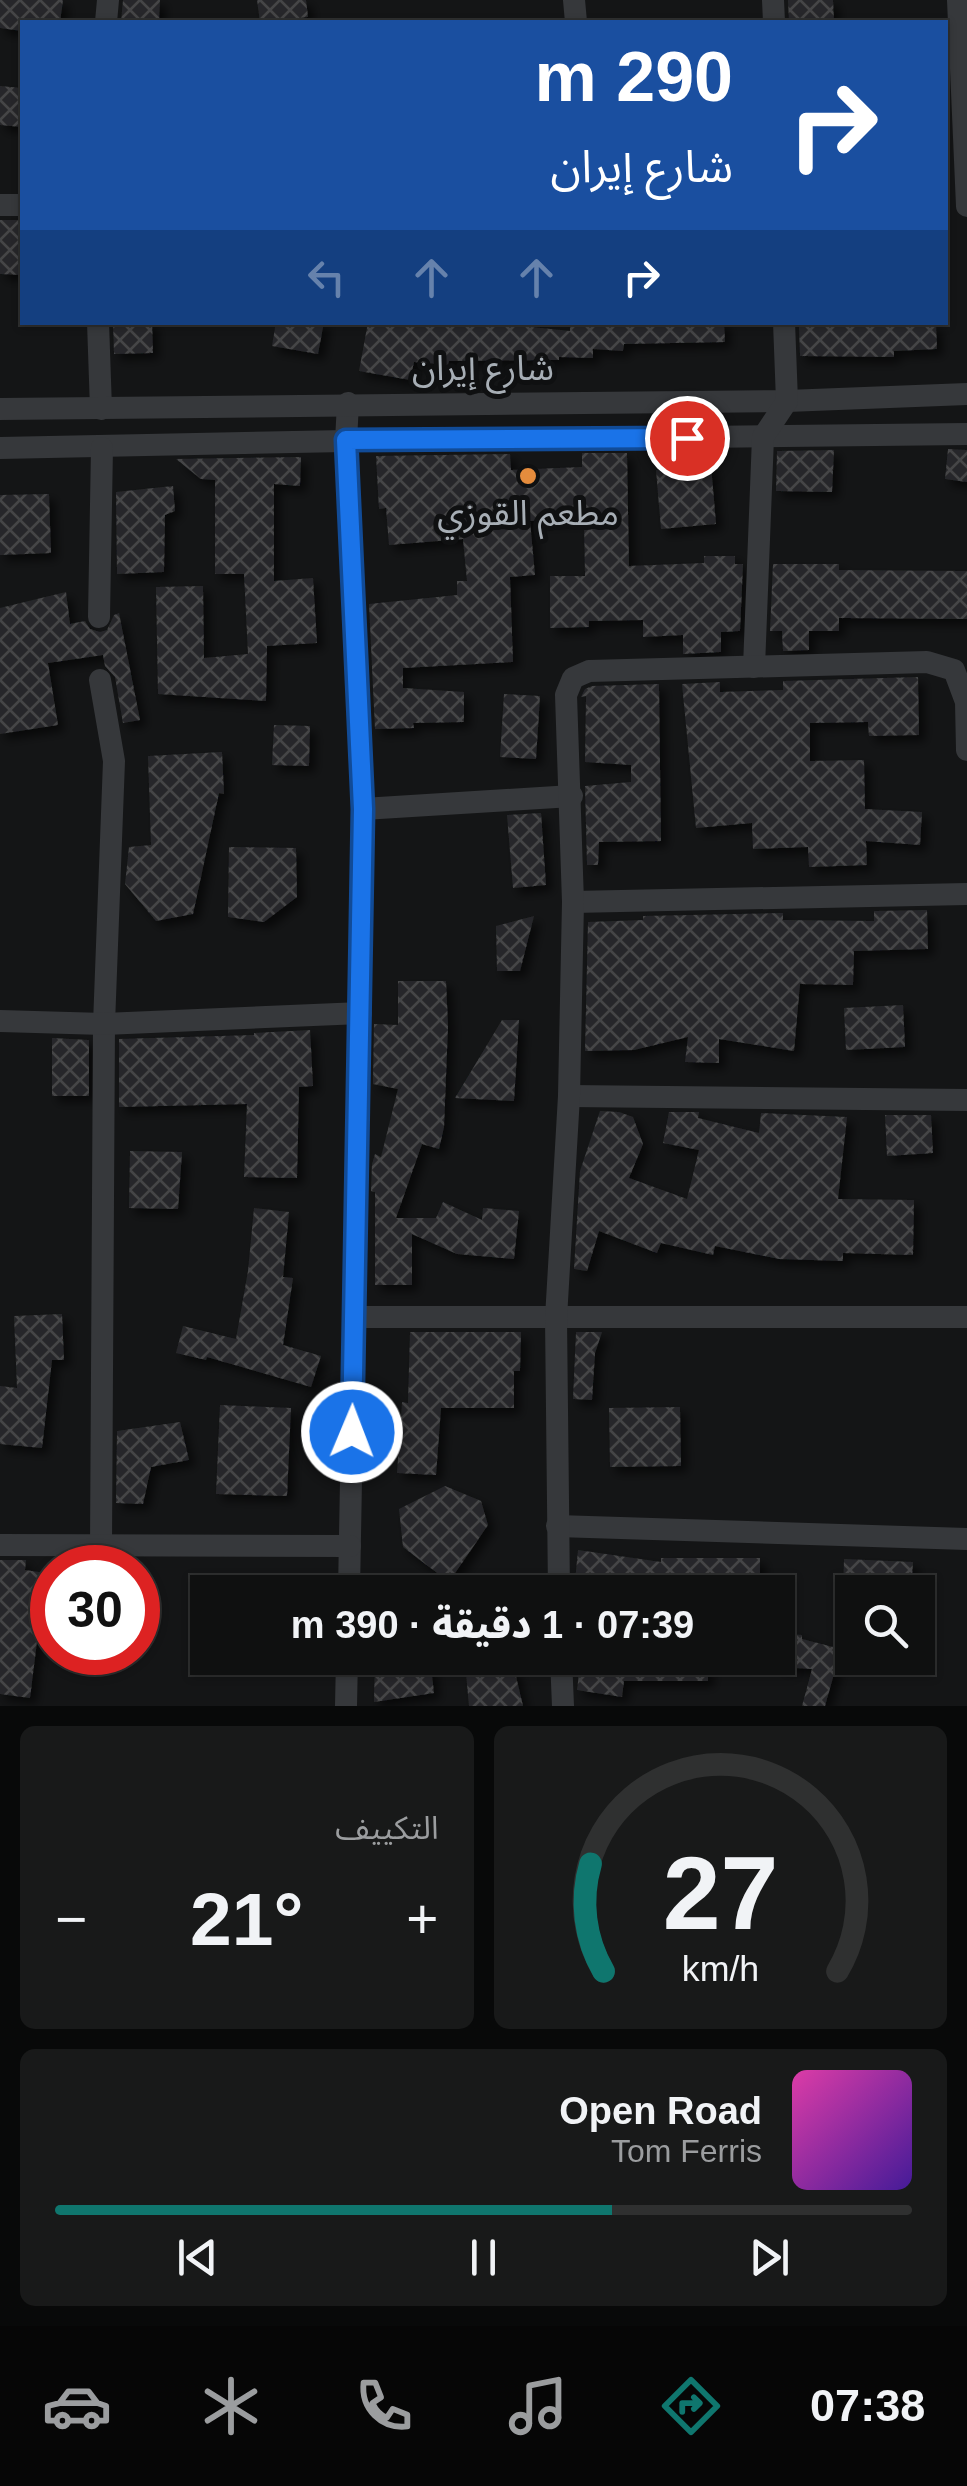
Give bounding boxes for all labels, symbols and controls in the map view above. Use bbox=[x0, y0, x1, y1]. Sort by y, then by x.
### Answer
text: 290 m bbox=[535, 38, 733, 116]
icon: right bbox=[768, 60, 898, 190]
text: شارع إيران bbox=[551, 141, 733, 192]
icon: left bbox=[299, 250, 354, 305]
icon: ahead bbox=[404, 250, 459, 305]
icon: ahead bbox=[509, 250, 564, 305]
icon: right bbox=[614, 250, 669, 305]
street label: شارع إيران bbox=[412, 348, 554, 394]
pin bbox=[645, 396, 730, 481]
icon: arrive bbox=[660, 411, 715, 466]
marker: مطعم القوزي bbox=[517, 465, 539, 487]
place label: مطعم القوزي bbox=[437, 493, 619, 540]
position arrow bbox=[300, 1380, 404, 1484]
speed limit sign: 30 bbox=[30, 1545, 160, 1675]
map controls bbox=[835, 1575, 935, 1675]
button: search bbox=[835, 1575, 935, 1675]
text: 07:39 · 1 دقيقة · 390 m bbox=[291, 1604, 694, 1646]
text: التكييف bbox=[335, 1810, 439, 1846]
text: 27 bbox=[662, 1835, 778, 1951]
text: 21° bbox=[190, 1877, 303, 1961]
text: − bbox=[55, 1888, 87, 1950]
text: + bbox=[406, 1888, 438, 1950]
text: km/h bbox=[682, 1949, 759, 1989]
text: Open Road bbox=[559, 2090, 762, 2132]
text: Tom Ferris bbox=[611, 2133, 762, 2169]
icon: previous bbox=[170, 2230, 225, 2285]
icon: pause bbox=[456, 2230, 511, 2285]
icon: next bbox=[742, 2230, 797, 2285]
icon: car bbox=[42, 2371, 112, 2441]
icon: climate bbox=[196, 2371, 266, 2441]
icon: phone bbox=[349, 2371, 419, 2441]
icon: music bbox=[503, 2371, 573, 2441]
icon: directions bbox=[656, 2371, 726, 2441]
text: 07:38 bbox=[810, 2380, 925, 2431]

